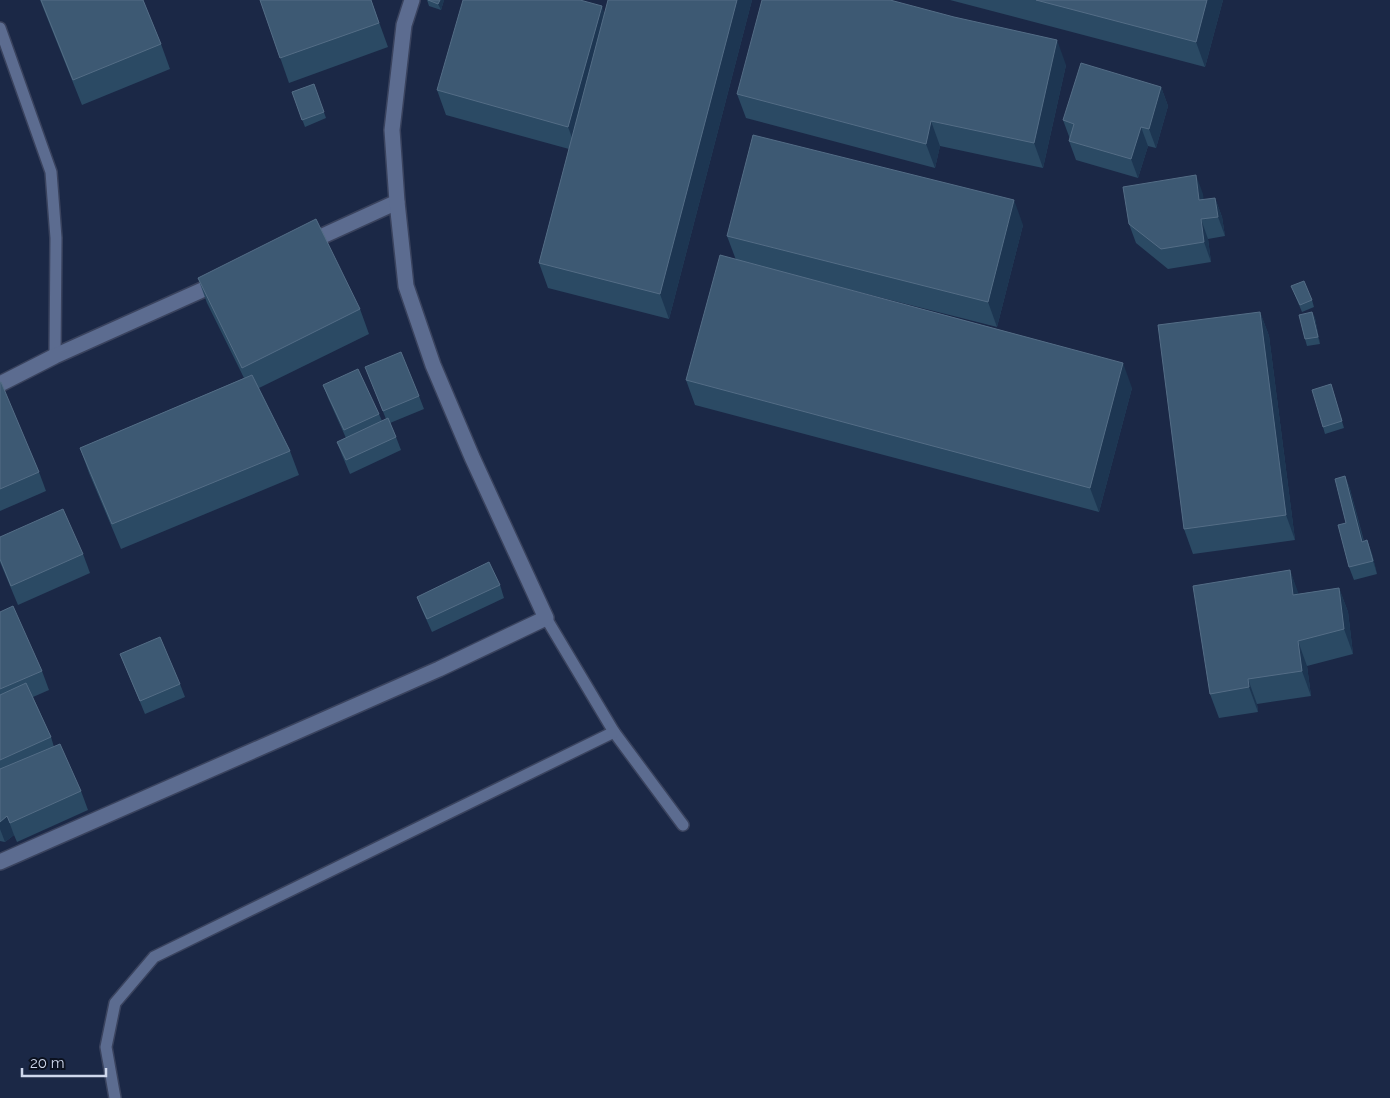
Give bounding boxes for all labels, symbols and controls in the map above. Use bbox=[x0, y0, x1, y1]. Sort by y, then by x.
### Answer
scale bar bbox=[22, 1046, 106, 1078]
text: 20 m bbox=[30, 1054, 65, 1072]

